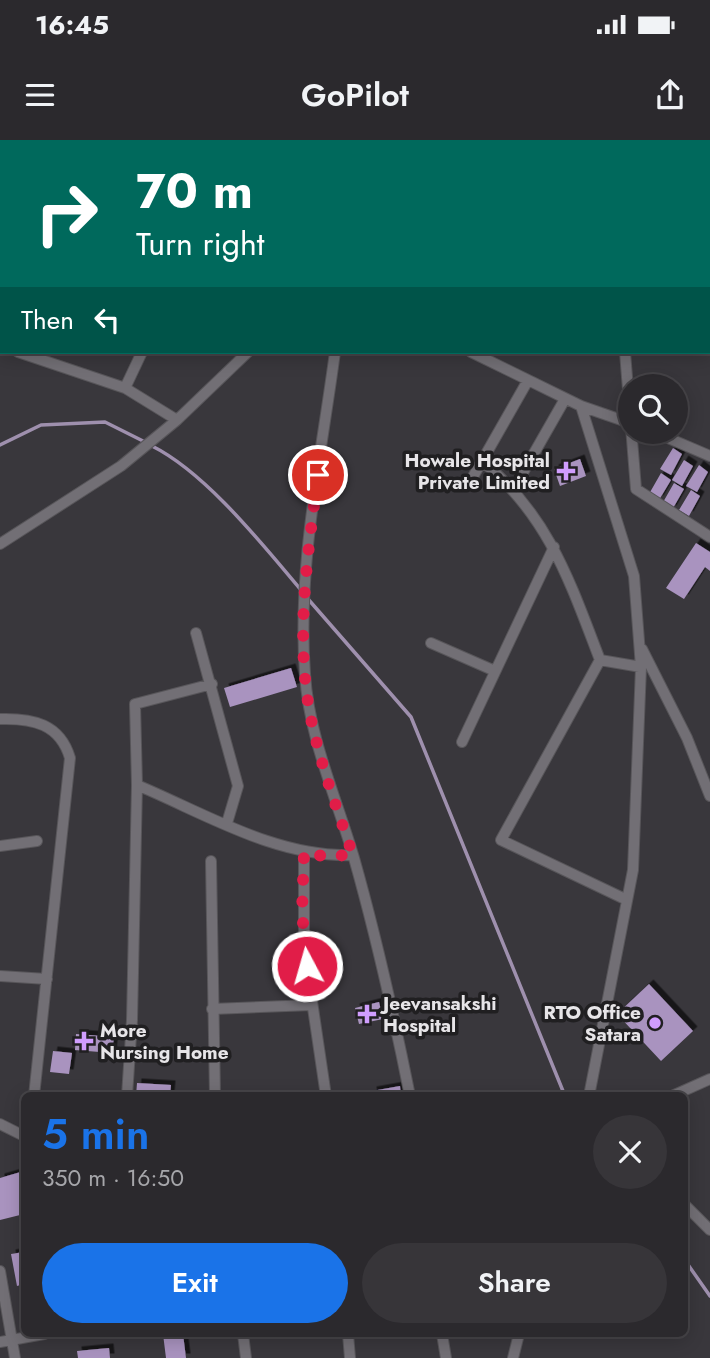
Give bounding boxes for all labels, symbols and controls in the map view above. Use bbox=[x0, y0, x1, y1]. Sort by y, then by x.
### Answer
text: 16:45 bbox=[35, 6, 109, 44]
text: GoPilot bbox=[301, 72, 409, 118]
icon: menu bbox=[21, 76, 59, 114]
icon: share bbox=[651, 76, 689, 114]
text: 70 m bbox=[136, 156, 253, 226]
icon: right bbox=[21, 168, 112, 259]
text: Turn right bbox=[136, 221, 265, 267]
text: Then bbox=[21, 301, 74, 339]
icon: left bbox=[88, 301, 126, 339]
map controls bbox=[618, 374, 688, 444]
button: search bbox=[618, 374, 688, 444]
pin bbox=[288, 445, 348, 505]
place label: Howale Hospital Private Limited bbox=[405, 447, 550, 496]
icon: arrive bbox=[299, 456, 337, 494]
marker: Howale Hospital Private Limited bbox=[556, 461, 576, 481]
position arrow bbox=[270, 929, 344, 1003]
place label: Jeevansakshi Hospital bbox=[379, 990, 497, 1039]
place label: RTO Office Satara bbox=[544, 999, 641, 1048]
marker: Jeevansakshi Hospital bbox=[357, 1004, 377, 1024]
marker: RTO Office Satara bbox=[647, 1015, 663, 1031]
place label: More Nursing Home bbox=[100, 1017, 229, 1066]
marker: More Nursing Home bbox=[74, 1031, 94, 1051]
text: 5 min bbox=[42, 1104, 149, 1165]
button: close bbox=[593, 1115, 667, 1189]
text: 350 m · 16:50 bbox=[42, 1161, 184, 1195]
button: Exit bbox=[42, 1243, 348, 1323]
button: Share bbox=[362, 1243, 667, 1323]

